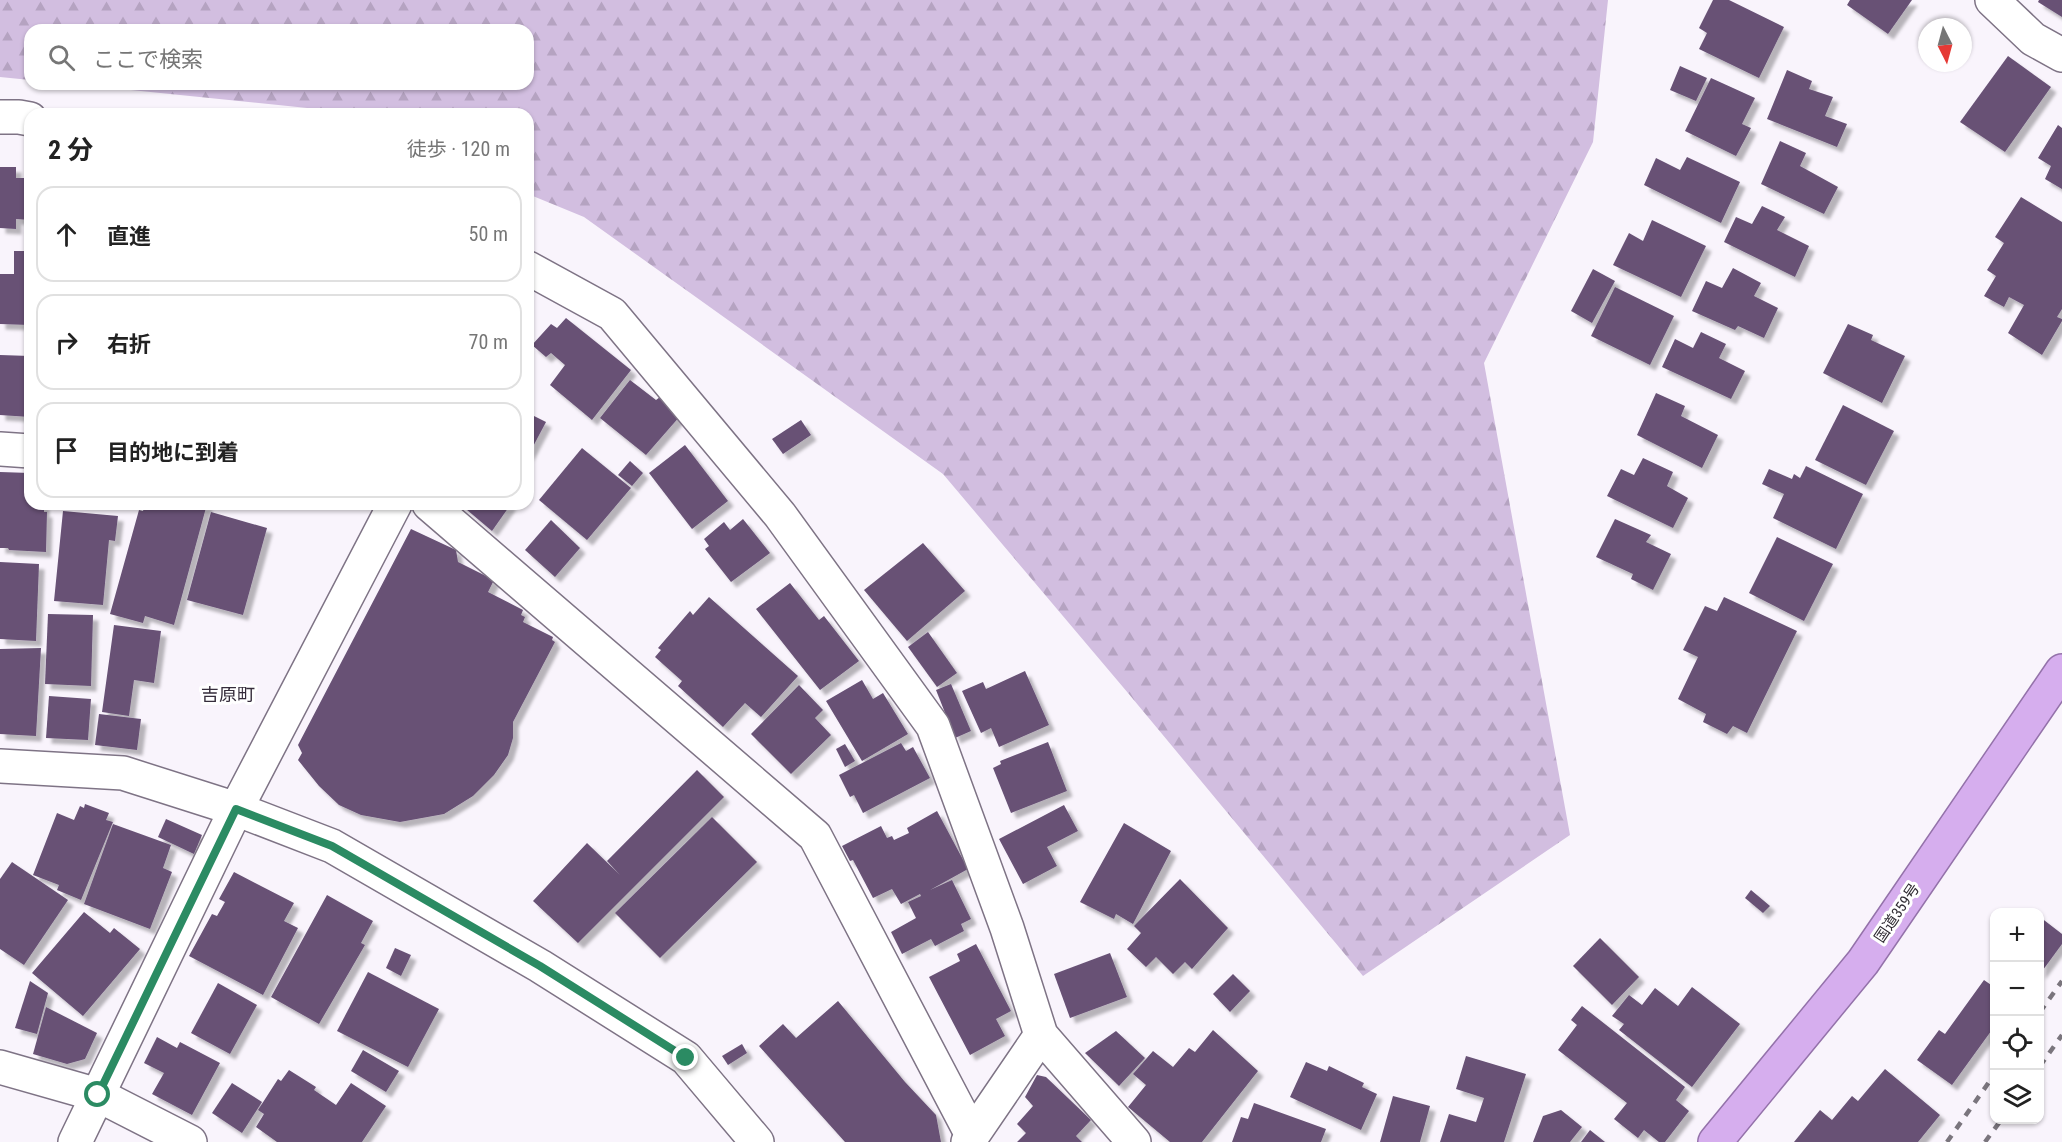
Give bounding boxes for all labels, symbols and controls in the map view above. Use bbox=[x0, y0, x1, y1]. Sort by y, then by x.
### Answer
north arrow bbox=[1918, 18, 1972, 72]
search box bbox=[24, 24, 534, 90]
icon: search bbox=[45, 41, 78, 74]
text: ここで検索 bbox=[93, 47, 203, 72]
text: 2 分 bbox=[48, 135, 93, 165]
text: 徒歩 · 120 m bbox=[407, 137, 510, 161]
icon: ahead bbox=[50, 218, 83, 251]
text: 50 m bbox=[469, 222, 508, 246]
text: 直進 bbox=[107, 224, 151, 249]
icon: right bbox=[50, 326, 83, 359]
text: 70 m bbox=[469, 330, 508, 354]
text: 右折 bbox=[107, 332, 151, 357]
icon: arrive bbox=[50, 434, 83, 467]
text: 目的地に到着 bbox=[107, 440, 239, 465]
district label: 吉原町 bbox=[201, 684, 255, 705]
street label: 国道359号 bbox=[1871, 880, 1923, 946]
map controls bbox=[1990, 908, 2044, 1124]
button: + bbox=[1990, 908, 2044, 962]
button: − bbox=[1990, 962, 2044, 1016]
button: locate bbox=[1990, 1016, 2044, 1070]
route end bbox=[672, 1044, 698, 1070]
button: layers bbox=[1990, 1070, 2044, 1124]
route start bbox=[84, 1081, 110, 1107]

